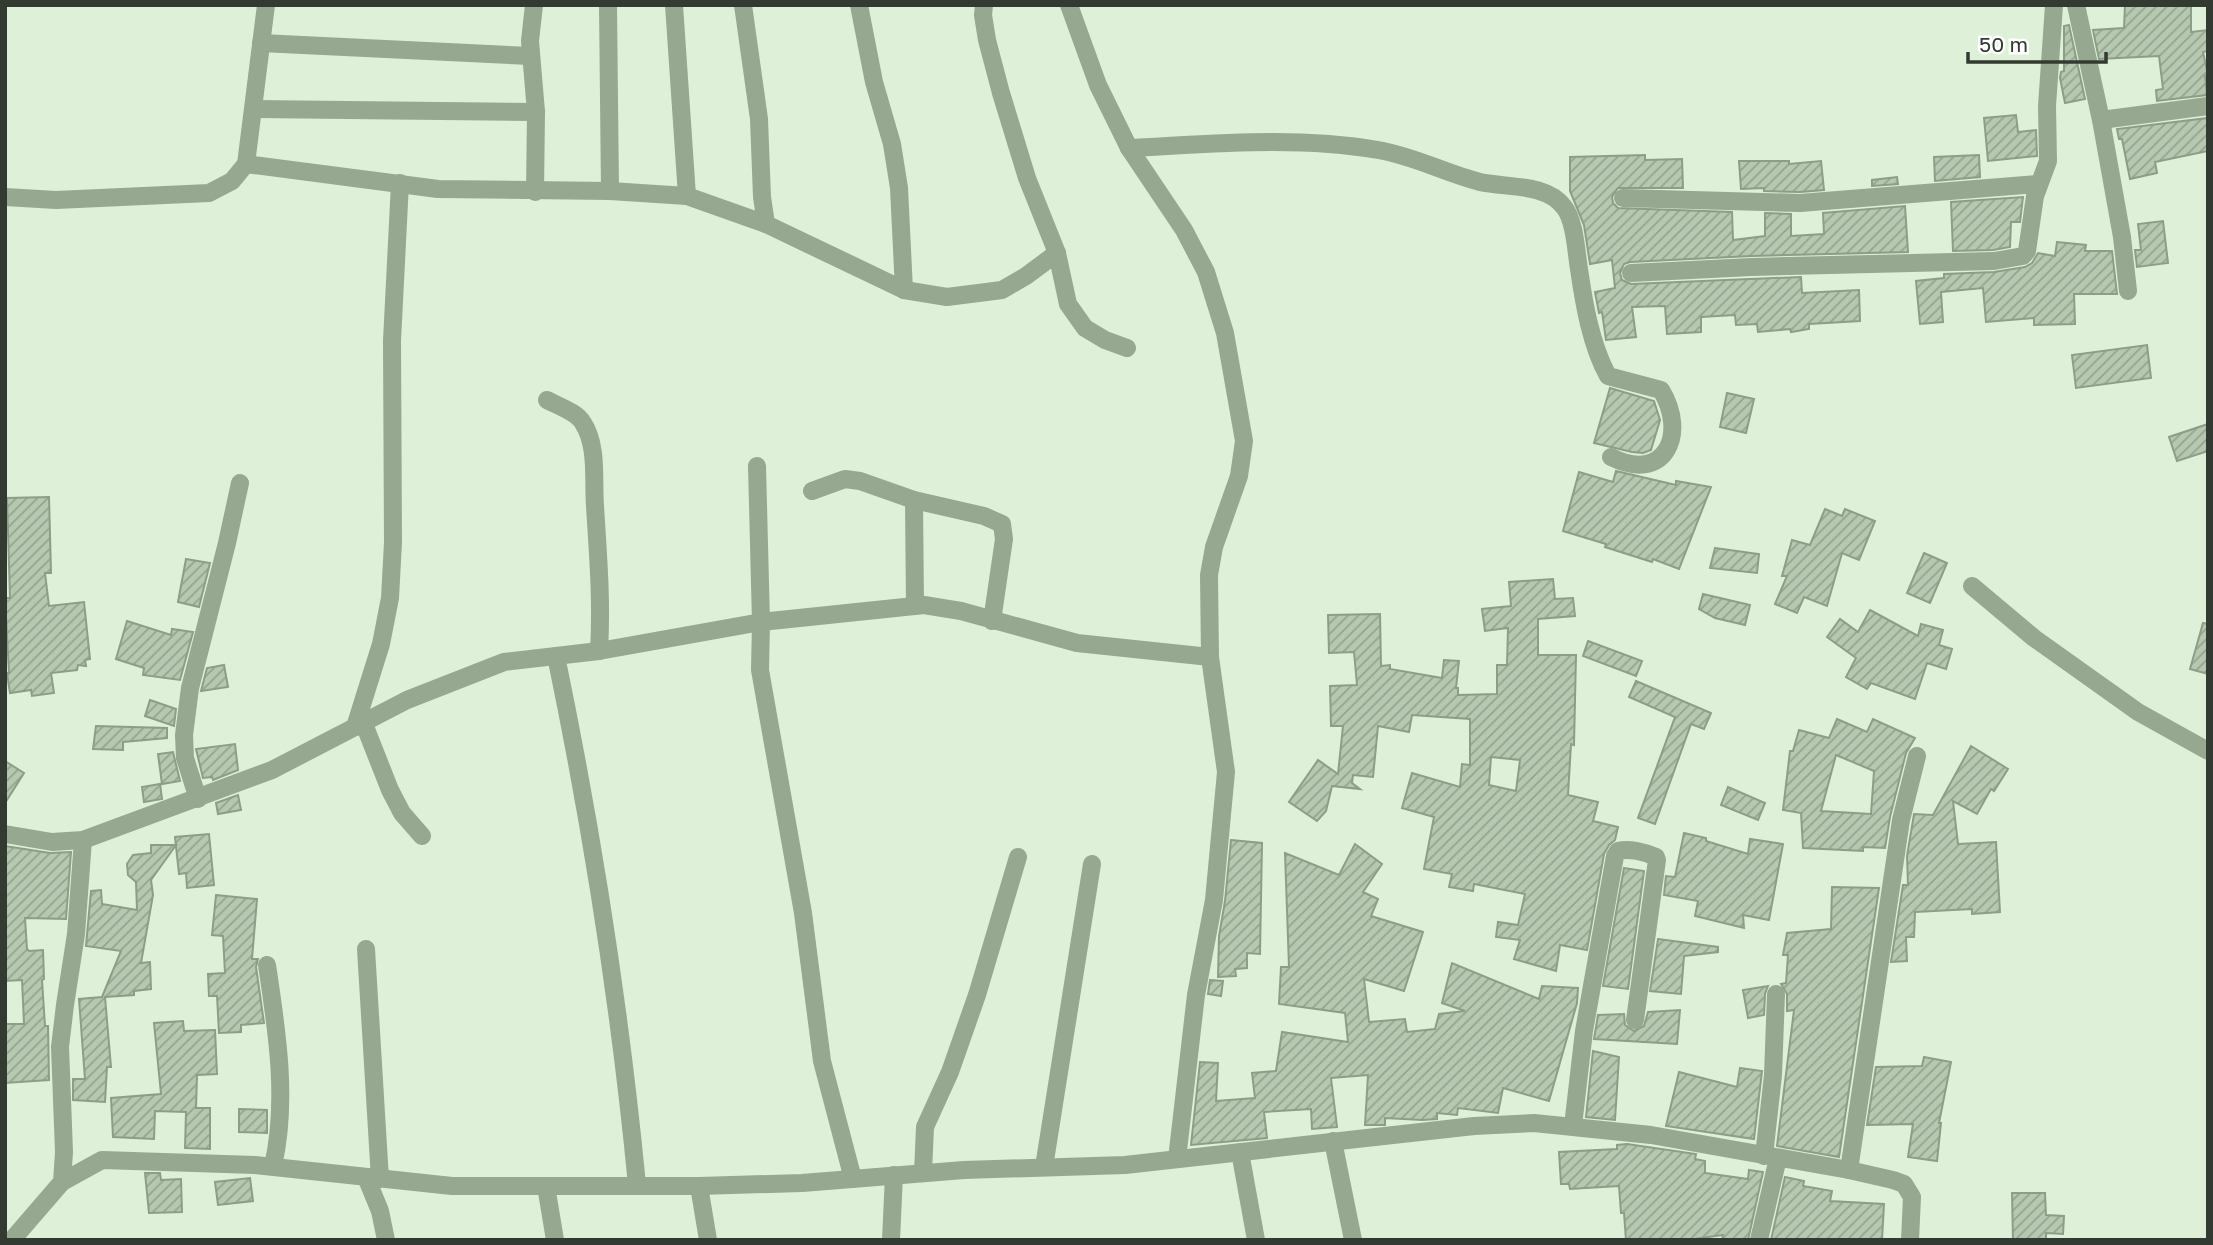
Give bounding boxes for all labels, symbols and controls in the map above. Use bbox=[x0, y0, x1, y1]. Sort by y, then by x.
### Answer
scale bar bbox=[1968, 21, 2106, 65]
text: 50 m bbox=[1979, 31, 2028, 57]

